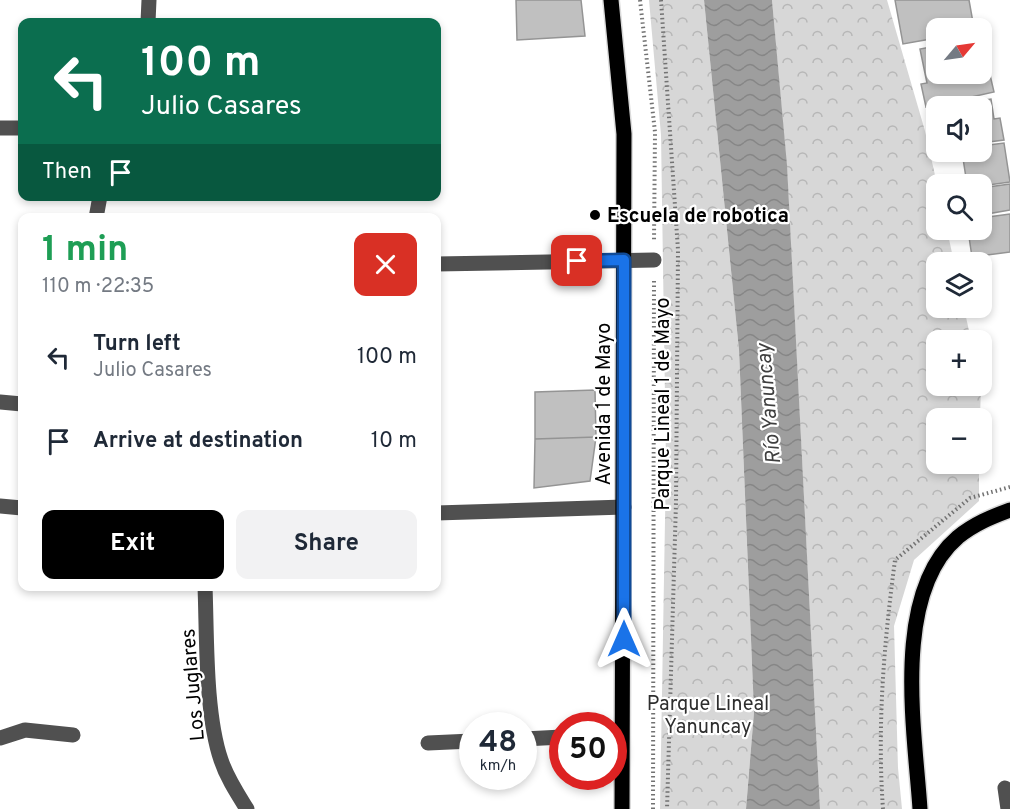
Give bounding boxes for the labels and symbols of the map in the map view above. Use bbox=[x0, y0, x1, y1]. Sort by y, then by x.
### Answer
north arrow bbox=[926, 18, 992, 84]
place label: Escuela de robotica bbox=[607, 204, 789, 230]
marker: Escuela de robotica bbox=[588, 208, 602, 222]
pin bbox=[551, 235, 602, 286]
street label: Parque Lineal 1 de Mayo bbox=[651, 297, 677, 511]
street label: Avenida 1 de Mayo bbox=[592, 323, 618, 485]
water label: Río Yanuncay bbox=[751, 341, 788, 465]
position arrow bbox=[592, 607, 656, 671]
street label: Los Juglares bbox=[176, 628, 212, 742]
park label: Parque Lineal Yanuncay bbox=[647, 692, 769, 741]
speed limit sign: 50 bbox=[549, 712, 627, 790]

